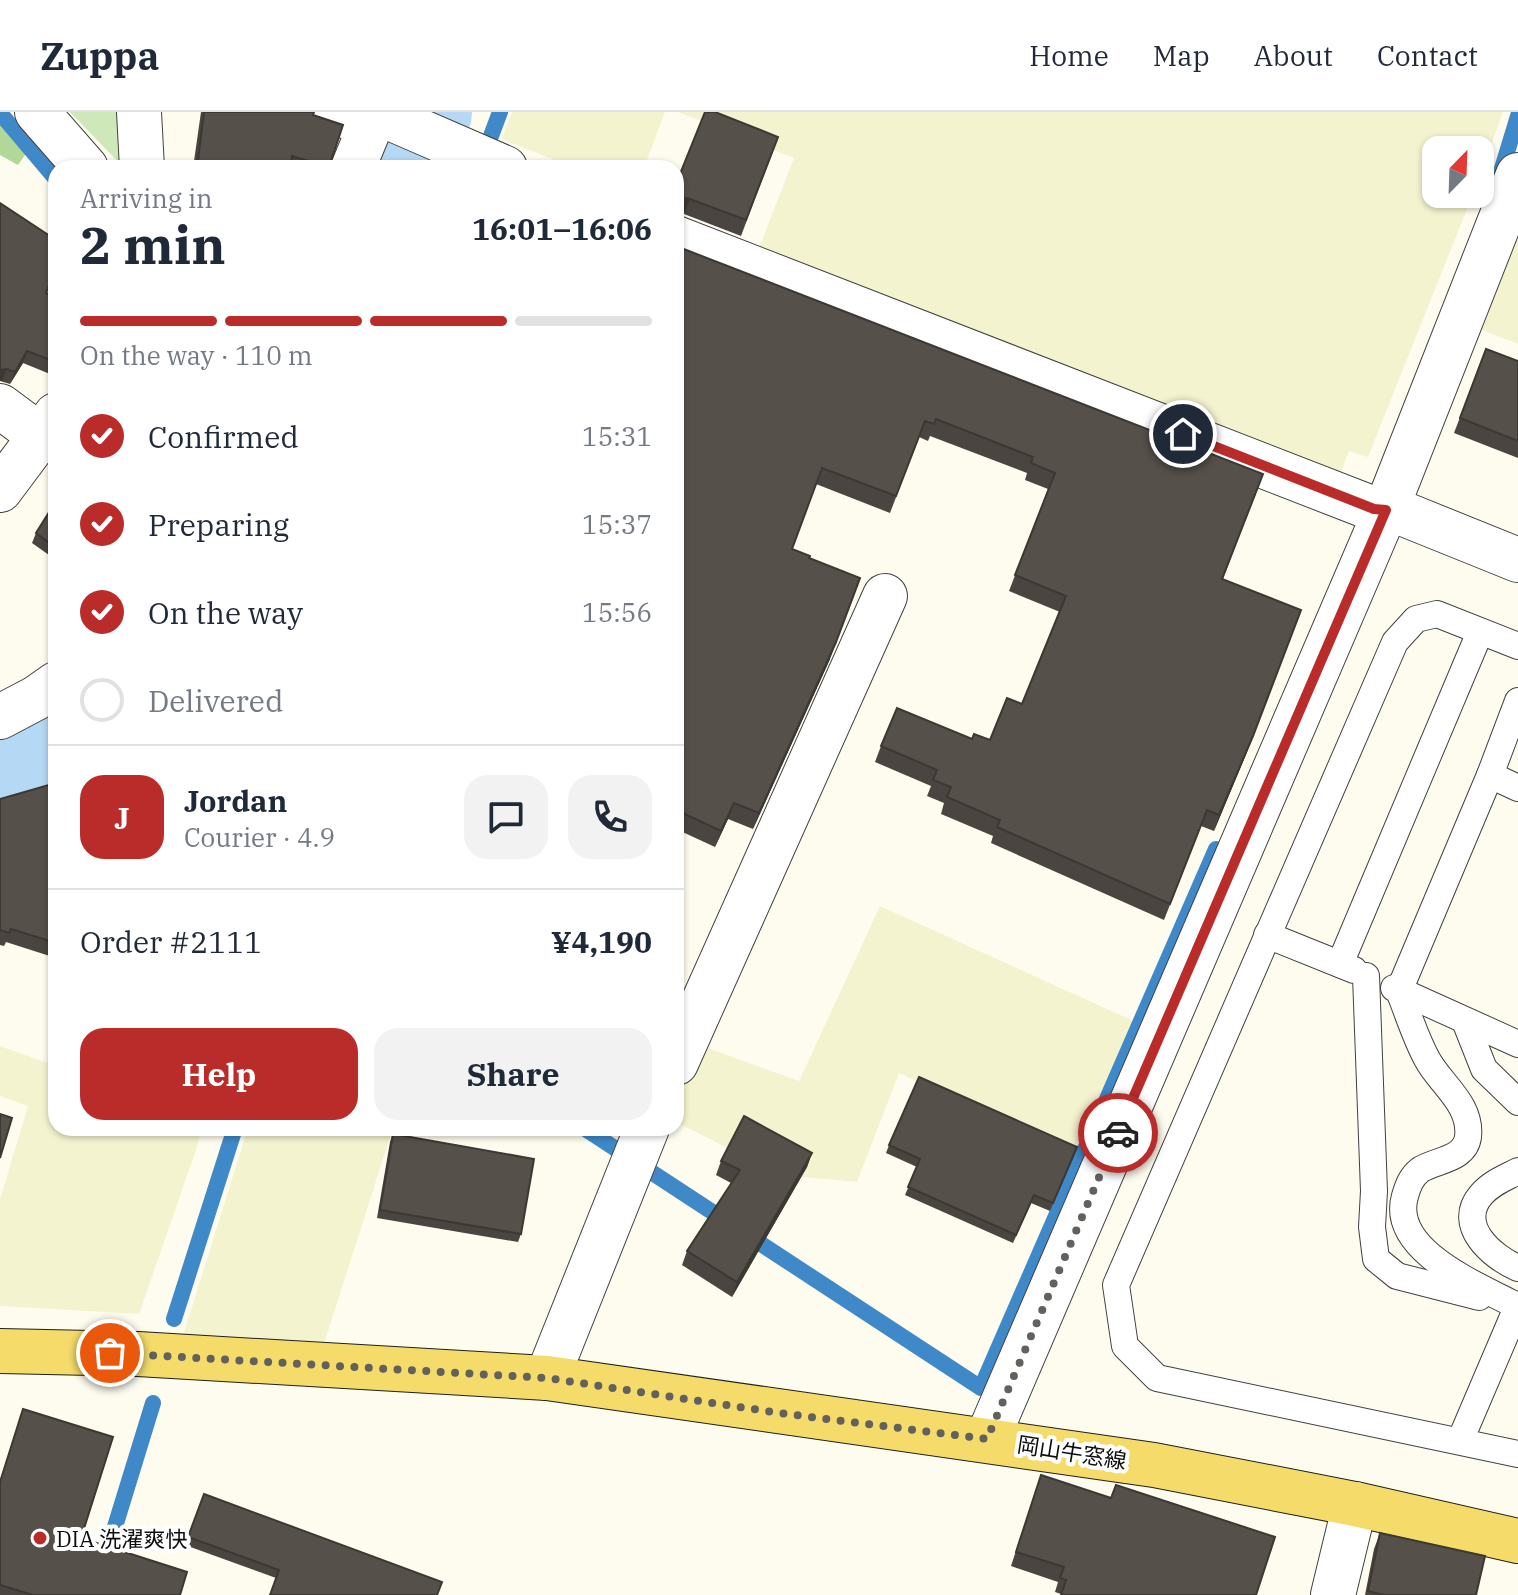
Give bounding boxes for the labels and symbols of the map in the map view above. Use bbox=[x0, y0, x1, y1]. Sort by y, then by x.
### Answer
north arrow bbox=[1422, 136, 1494, 208]
pin bbox=[1149, 400, 1217, 468]
courier bbox=[1078, 1093, 1158, 1173]
pin bbox=[76, 1319, 144, 1387]
street label: 岡山牛窓線 bbox=[1015, 1429, 1129, 1475]
place label: DIA 洗濯爽快 bbox=[56, 1524, 187, 1553]
marker: DIA 洗濯爽快 bbox=[31, 1529, 49, 1547]

